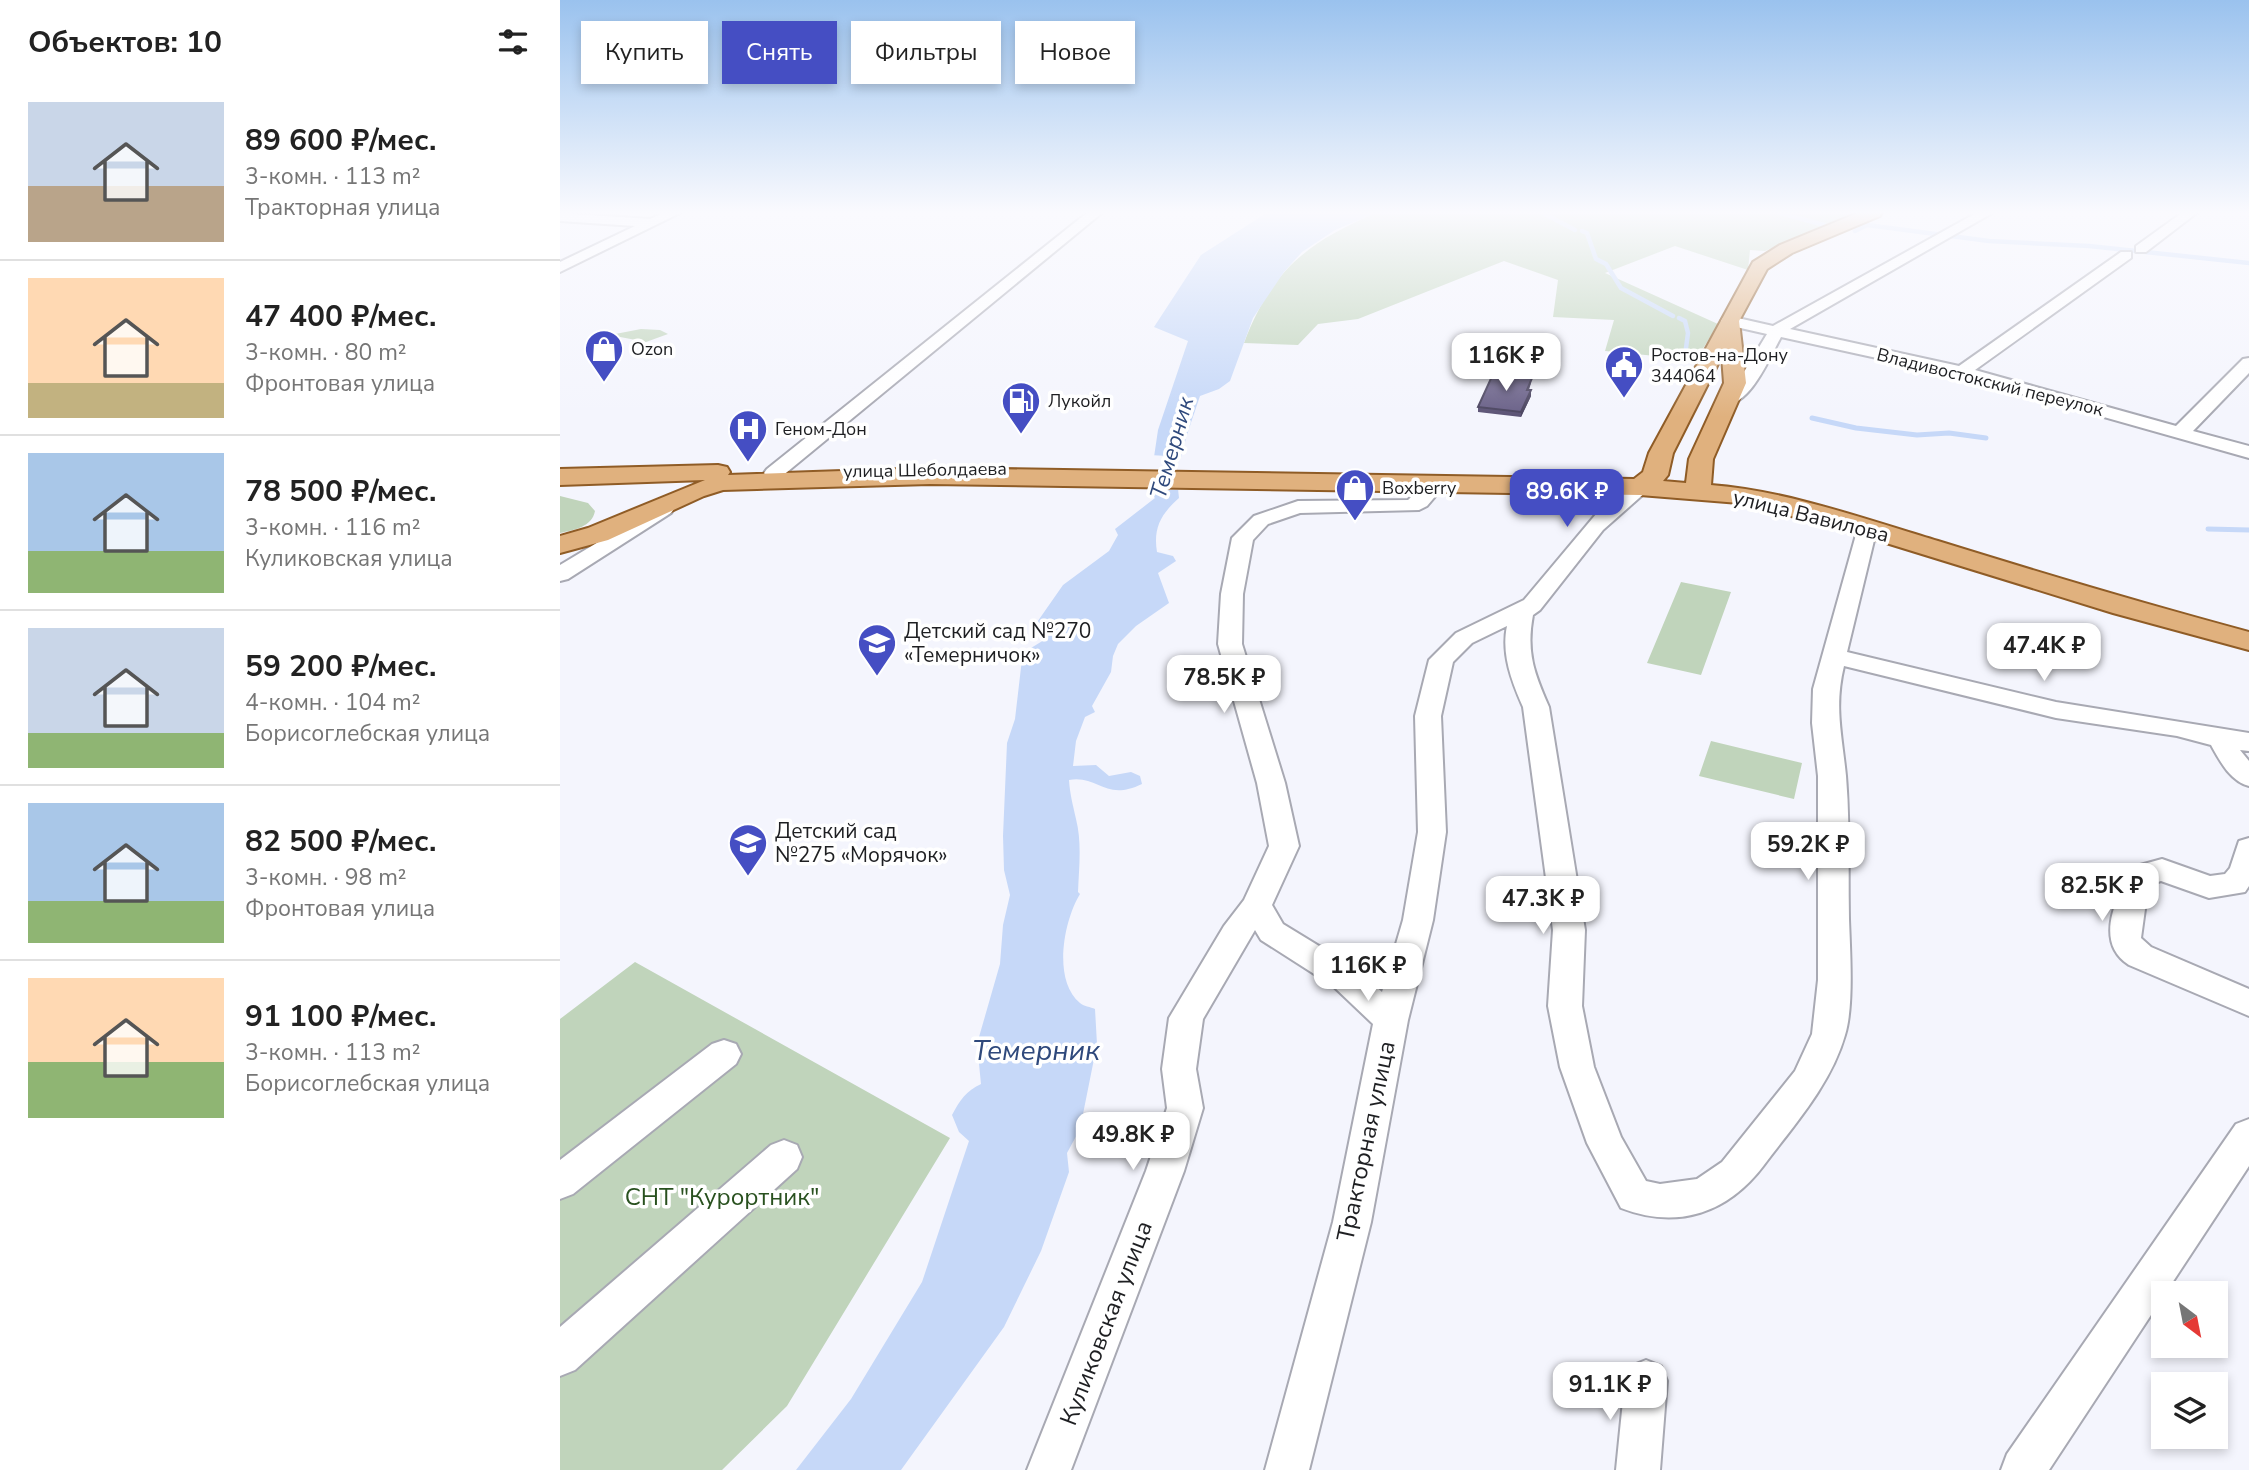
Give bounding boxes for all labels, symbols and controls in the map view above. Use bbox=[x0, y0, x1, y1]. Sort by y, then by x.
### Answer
chip: Купить bbox=[581, 21, 708, 84]
chip: Снять bbox=[722, 21, 837, 84]
chip: Фильтры bbox=[851, 21, 1001, 84]
chip: Новое bbox=[1015, 21, 1135, 84]
text: Объектов: 10 bbox=[28, 22, 222, 63]
icon: filters bbox=[494, 23, 532, 61]
text: 89 600 ₽/мес. bbox=[245, 120, 436, 161]
icon: home bbox=[84, 130, 168, 214]
text: 3-комн. · 113 m² bbox=[245, 161, 420, 192]
text: Тракторная улица bbox=[245, 192, 440, 223]
text: 47 400 ₽/мес. bbox=[245, 296, 436, 337]
icon: home bbox=[84, 306, 168, 390]
shop icon: Ozon bbox=[583, 328, 625, 383]
pin: 116K ₽ bbox=[1449, 334, 1563, 393]
text: 3-комн. · 80 m² bbox=[245, 337, 407, 368]
place label: Ozon bbox=[631, 337, 673, 361]
text: 116K ₽ bbox=[1468, 340, 1544, 371]
street label: Владивостокский переулок bbox=[1874, 342, 2106, 422]
place label: Ростов-на-Дону 344064 bbox=[1651, 343, 1789, 388]
public building icon: Ростов-на-Дону 344064 bbox=[1603, 344, 1645, 399]
text: Фронтовая улица bbox=[245, 368, 435, 399]
fuel station icon: Лукойл bbox=[1000, 380, 1042, 435]
place label: Лукойл bbox=[1048, 389, 1111, 413]
water label: Темерник bbox=[1143, 392, 1202, 503]
hospital icon: Геном-Дон bbox=[727, 408, 769, 463]
place label: Геном-Дон bbox=[775, 417, 867, 441]
street label: улица Шеболдаева bbox=[843, 457, 1007, 483]
shop icon: Boxberry bbox=[1334, 467, 1376, 522]
pin: 89.6K ₽ bbox=[1502, 470, 1632, 529]
text: 78 500 ₽/мес. bbox=[245, 471, 436, 512]
place label: Boxberry bbox=[1382, 476, 1457, 500]
text: 89.6K ₽ bbox=[1526, 476, 1608, 507]
icon: home bbox=[84, 481, 168, 565]
street label: улица Вавилова bbox=[1730, 483, 1892, 549]
text: 3-комн. · 116 m² bbox=[245, 512, 420, 543]
text: Куликовская улица bbox=[245, 543, 453, 574]
place label: Детский сад №270 «Темерничок» bbox=[904, 617, 1091, 669]
school or university icon: Детский сад №270 «Темерничок» bbox=[856, 622, 898, 677]
pin: 47.4K ₽ bbox=[1979, 624, 2109, 683]
text: 47.4K ₽ bbox=[2003, 630, 2085, 661]
text: 59 200 ₽/мес. bbox=[245, 646, 436, 687]
icon: home bbox=[84, 656, 168, 740]
pin: 78.5K ₽ bbox=[1159, 656, 1289, 715]
text: 78.5K ₽ bbox=[1183, 662, 1265, 693]
text: 4-комн. · 104 m² bbox=[245, 687, 420, 718]
text: Борисоглебская улица bbox=[245, 718, 490, 749]
place label: Детский сад №275 «Морячок» bbox=[775, 817, 948, 869]
text: 82 500 ₽/мес. bbox=[245, 821, 436, 862]
school or university icon: Детский сад №275 «Морячок» bbox=[727, 822, 769, 877]
pin: 59.2K ₽ bbox=[1743, 822, 1873, 882]
text: 59.2K ₽ bbox=[1767, 829, 1849, 860]
icon: home bbox=[84, 831, 168, 915]
text: 3-комн. · 98 m² bbox=[245, 862, 407, 893]
pin: 82.5K ₽ bbox=[2037, 864, 2167, 923]
text: 82.5K ₽ bbox=[2061, 870, 2143, 901]
pin: 47.3K ₽ bbox=[1478, 876, 1608, 936]
text: 47.3K ₽ bbox=[1502, 883, 1584, 914]
text: Фронтовая улица bbox=[245, 893, 435, 924]
pin: 116K ₽ bbox=[1311, 944, 1425, 1003]
text: 116K ₽ bbox=[1330, 950, 1406, 981]
text: 91 100 ₽/мес. bbox=[245, 996, 436, 1037]
icon: home bbox=[84, 1006, 168, 1090]
water label: Темерник bbox=[972, 1032, 1101, 1070]
text: 3-комн. · 113 m² bbox=[245, 1037, 420, 1068]
street label: Тракторная улица bbox=[1329, 1038, 1403, 1244]
text: Борисоглебская улица bbox=[245, 1068, 490, 1099]
pin: 49.8K ₽ bbox=[1068, 1112, 1198, 1172]
text: 49.8K ₽ bbox=[1092, 1119, 1174, 1150]
park label: СНТ "Курортник" bbox=[625, 1181, 819, 1213]
street label: Куликовская улица bbox=[1052, 1216, 1160, 1430]
north arrow bbox=[2151, 1281, 2228, 1358]
map controls bbox=[2151, 1281, 2228, 1449]
pin: 91.1K ₽ bbox=[1545, 1362, 1675, 1422]
text: 91.1K ₽ bbox=[1569, 1369, 1651, 1400]
button: layers bbox=[2151, 1372, 2228, 1449]

